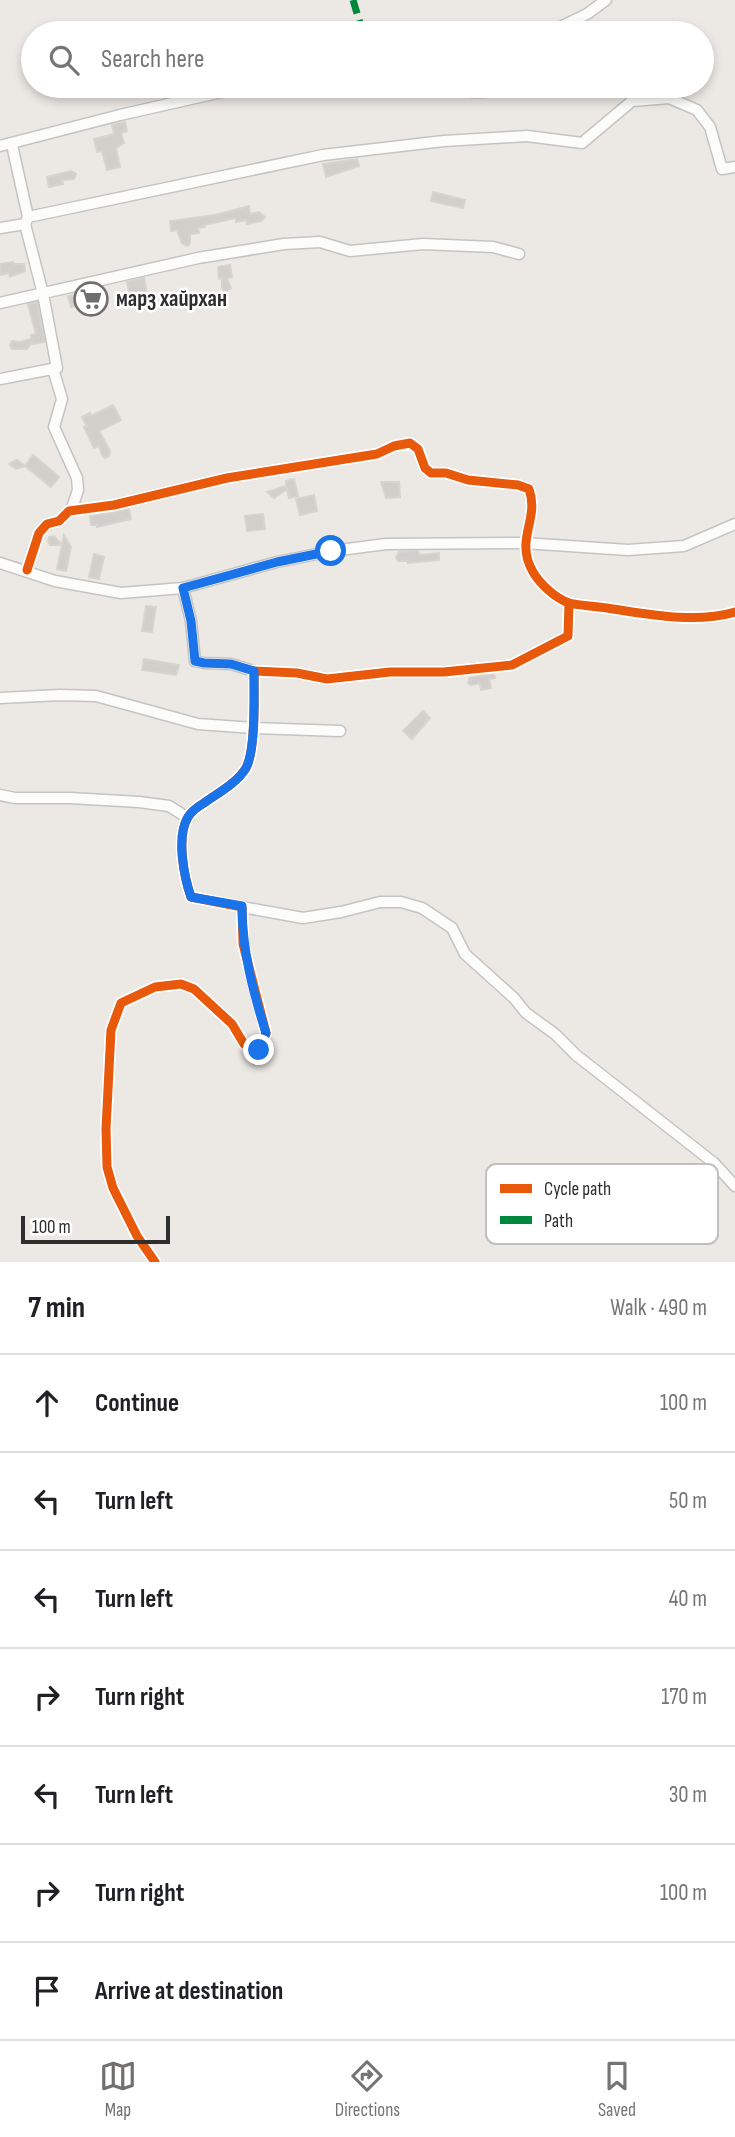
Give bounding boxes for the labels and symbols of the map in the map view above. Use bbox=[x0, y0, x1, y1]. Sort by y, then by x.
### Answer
supermarket icon: марз хайрхан bbox=[72, 280, 110, 318]
place label: марз хайрхан bbox=[116, 285, 227, 313]
route start bbox=[315, 535, 346, 566]
route end bbox=[243, 1034, 274, 1065]
legend bbox=[486, 1164, 718, 1244]
text: Cycle path bbox=[544, 1178, 611, 1201]
text: Path bbox=[544, 1210, 573, 1233]
scale bar bbox=[21, 1213, 170, 1245]

